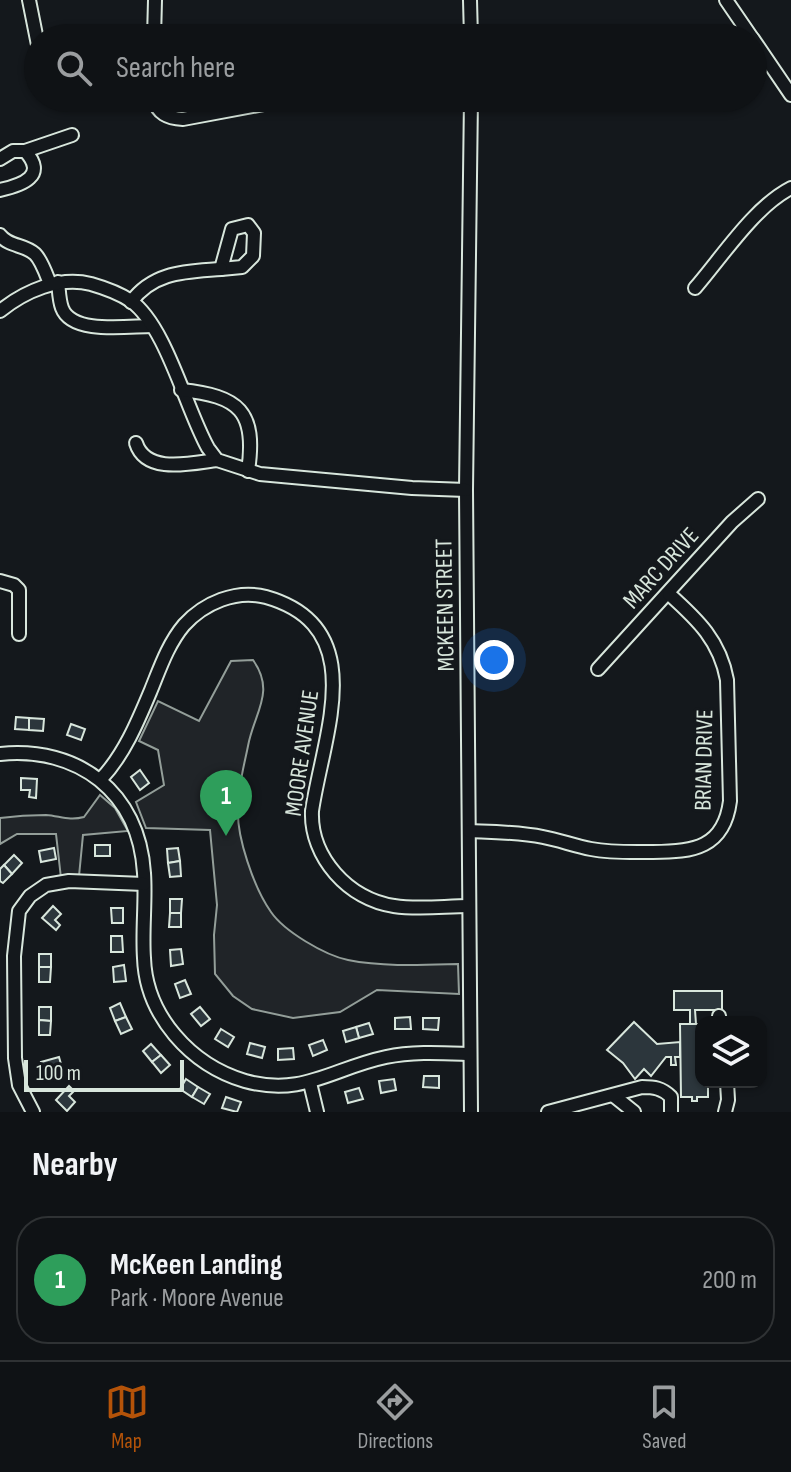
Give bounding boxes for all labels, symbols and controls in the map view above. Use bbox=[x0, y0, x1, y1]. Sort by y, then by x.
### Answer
search box bbox=[24, 24, 767, 112]
icon: search bbox=[52, 46, 96, 90]
text: Search here bbox=[116, 50, 235, 86]
street label: MARC DRIVE bbox=[617, 521, 705, 615]
street label: MCKEEN STREET bbox=[429, 538, 461, 672]
your location bbox=[474, 640, 514, 680]
street label: MOORE AVENUE bbox=[279, 688, 325, 818]
street label: BRIAN DRIVE bbox=[689, 709, 719, 811]
pin: 1 bbox=[200, 770, 252, 836]
map controls bbox=[695, 1016, 767, 1088]
button: layers bbox=[695, 1016, 767, 1088]
scale bar bbox=[24, 1056, 184, 1092]
text: 100 m bbox=[36, 1060, 81, 1087]
text: Nearby bbox=[32, 1144, 118, 1185]
text: McKeen Landing bbox=[110, 1247, 282, 1283]
text: 1 bbox=[55, 1265, 65, 1296]
text: 200 m bbox=[702, 1265, 757, 1296]
text: Park · Moore Avenue bbox=[110, 1283, 284, 1314]
tab: Map bbox=[105, 1380, 149, 1455]
tab: Directions bbox=[358, 1380, 433, 1455]
tab: Saved bbox=[642, 1380, 686, 1455]

